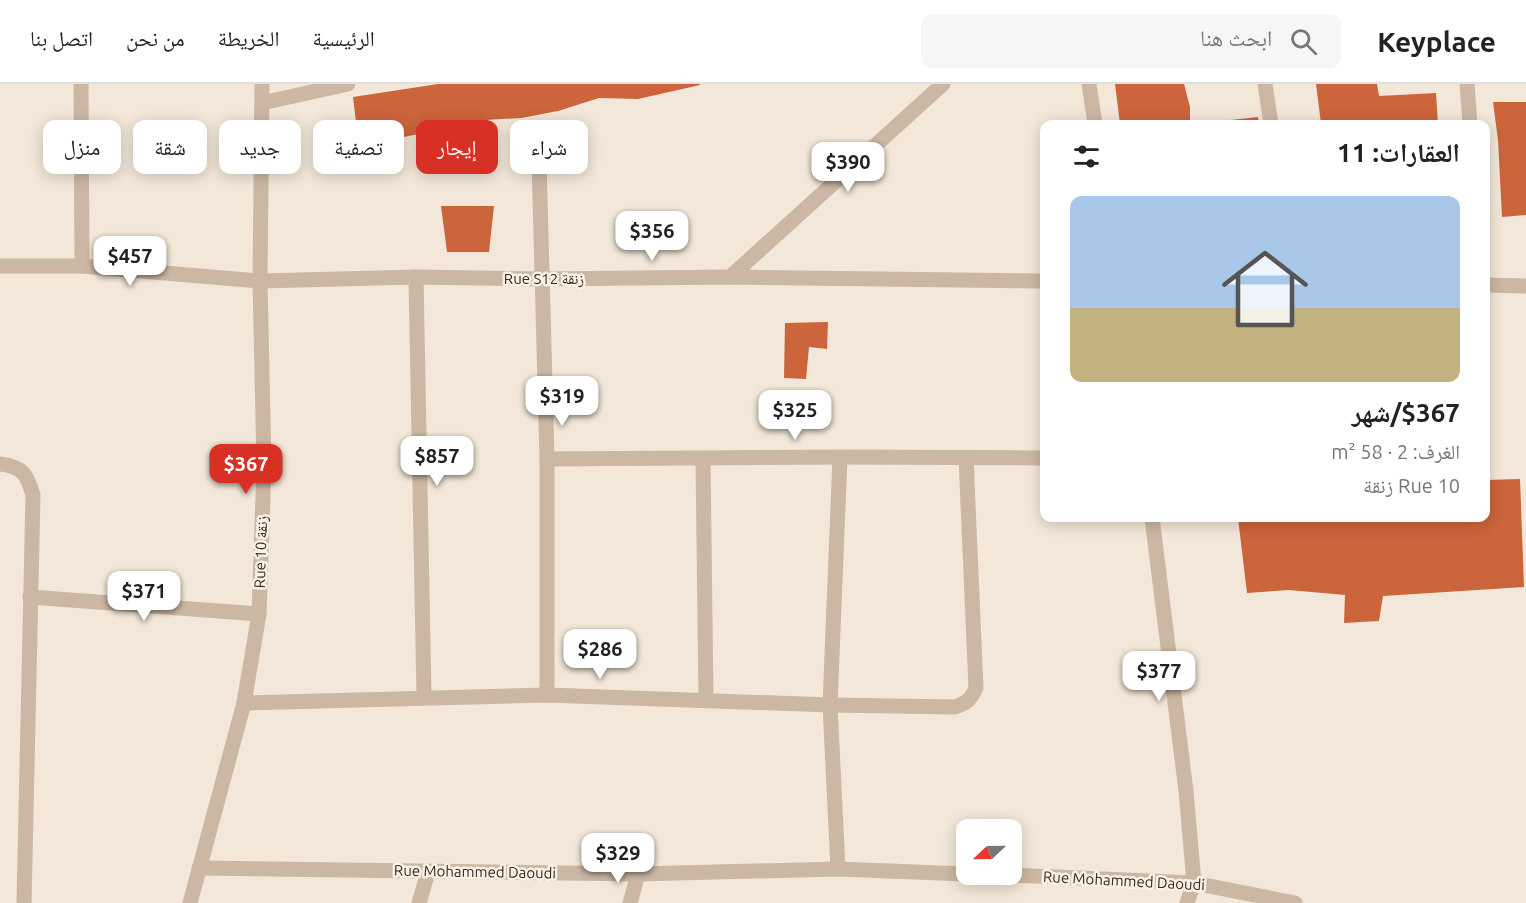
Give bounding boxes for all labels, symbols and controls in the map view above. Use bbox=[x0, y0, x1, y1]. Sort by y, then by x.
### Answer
search box bbox=[921, 14, 1341, 68]
text: ابحث هنا bbox=[1200, 25, 1272, 50]
icon: search bbox=[1287, 25, 1320, 58]
text: اتصل بنا bbox=[30, 26, 93, 50]
text: من نحن bbox=[126, 26, 185, 50]
text: الخريطة bbox=[218, 26, 280, 50]
text: الرئيسية bbox=[313, 26, 375, 50]
text: Keyplace bbox=[1377, 26, 1496, 57]
chip: منزل bbox=[43, 120, 121, 174]
chip: شقة bbox=[133, 120, 207, 174]
chip: جديد bbox=[219, 120, 301, 174]
chip: تصفية bbox=[313, 120, 404, 174]
chip: إيجار bbox=[416, 120, 498, 174]
chip: شراء bbox=[510, 120, 588, 174]
text: العقارات: 11 bbox=[1337, 138, 1460, 167]
icon: filters bbox=[1070, 140, 1103, 173]
pin: $390 bbox=[812, 142, 884, 193]
text: $390 bbox=[825, 150, 871, 173]
pin: $356 bbox=[616, 211, 688, 262]
text: $356 bbox=[629, 219, 675, 242]
icon: home bbox=[1211, 235, 1319, 343]
pin: $457 bbox=[94, 236, 166, 287]
text: $457 bbox=[107, 244, 153, 267]
street label: Rue S12 زنقة bbox=[504, 270, 584, 288]
pin: $319 bbox=[526, 376, 598, 427]
text: $319 bbox=[539, 384, 585, 407]
pin: $325 bbox=[759, 390, 831, 441]
text: $325 bbox=[772, 398, 818, 421]
text: $367/شهر bbox=[1352, 398, 1460, 427]
pin: $857 bbox=[401, 436, 473, 487]
text: الغرف: 2 · 58 m² bbox=[1331, 440, 1460, 463]
pin: $367 bbox=[210, 444, 282, 495]
text: $857 bbox=[414, 444, 460, 467]
text: $367 bbox=[223, 452, 269, 475]
text: Rue 10 زنقة bbox=[1363, 474, 1460, 497]
street label: Rue 10 زنقة bbox=[251, 515, 271, 589]
pin: $371 bbox=[108, 571, 180, 622]
text: $371 bbox=[121, 579, 167, 602]
pin: $286 bbox=[564, 629, 636, 680]
text: $286 bbox=[577, 637, 623, 660]
pin: $377 bbox=[1123, 651, 1195, 702]
text: $377 bbox=[1136, 659, 1182, 682]
north arrow bbox=[956, 819, 1022, 885]
map controls bbox=[956, 819, 1022, 885]
pin: $329 bbox=[582, 833, 654, 884]
text: $329 bbox=[595, 841, 641, 864]
street label: Rue Mohammed Daoudi bbox=[394, 862, 556, 881]
street label: Rue Mohammed Daoudi bbox=[1043, 868, 1205, 893]

